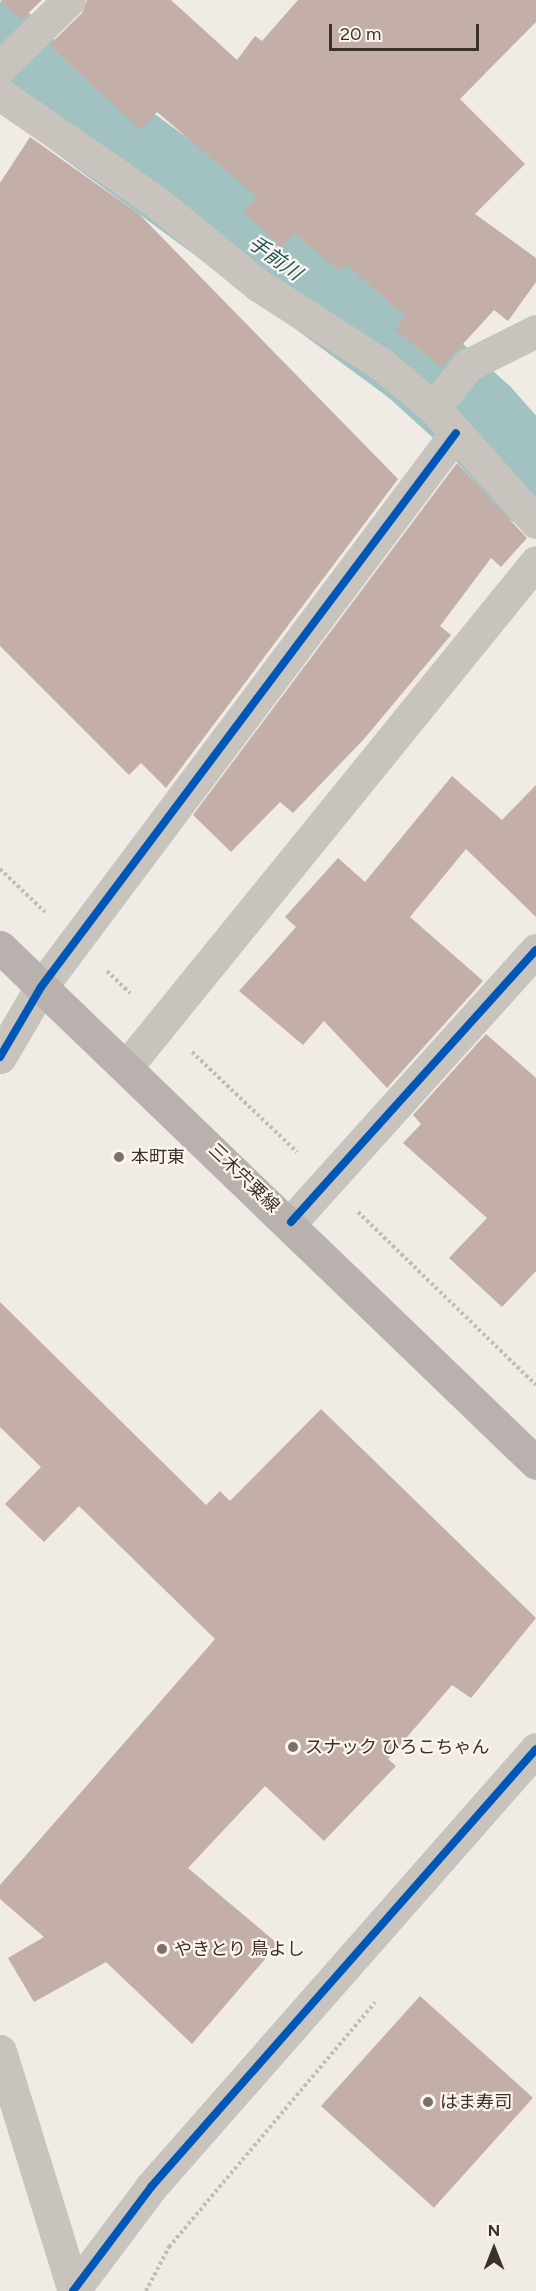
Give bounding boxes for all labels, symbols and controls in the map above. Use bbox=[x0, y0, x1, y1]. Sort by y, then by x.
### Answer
scale bar bbox=[332, 12, 482, 50]
text: 20 m bbox=[340, 23, 381, 45]
water label: 手前川 bbox=[244, 231, 306, 285]
street label: 三木宍粟線 bbox=[204, 1139, 284, 1217]
place label: 本町東 bbox=[131, 1146, 185, 1168]
marker: 本町東 bbox=[112, 1150, 126, 1164]
place label: スナック ひろこちゃん bbox=[305, 1736, 489, 1758]
marker: スナック ひろこちゃん bbox=[286, 1740, 300, 1754]
place label: やきとり 鳥よし bbox=[174, 1938, 304, 1960]
marker: やきとり 鳥よし bbox=[155, 1942, 169, 1956]
place label: はま寿司 bbox=[440, 2091, 512, 2113]
marker: はま寿司 bbox=[421, 2095, 435, 2109]
north arrow bbox=[464, 2219, 524, 2279]
text: N bbox=[488, 2221, 500, 2240]

